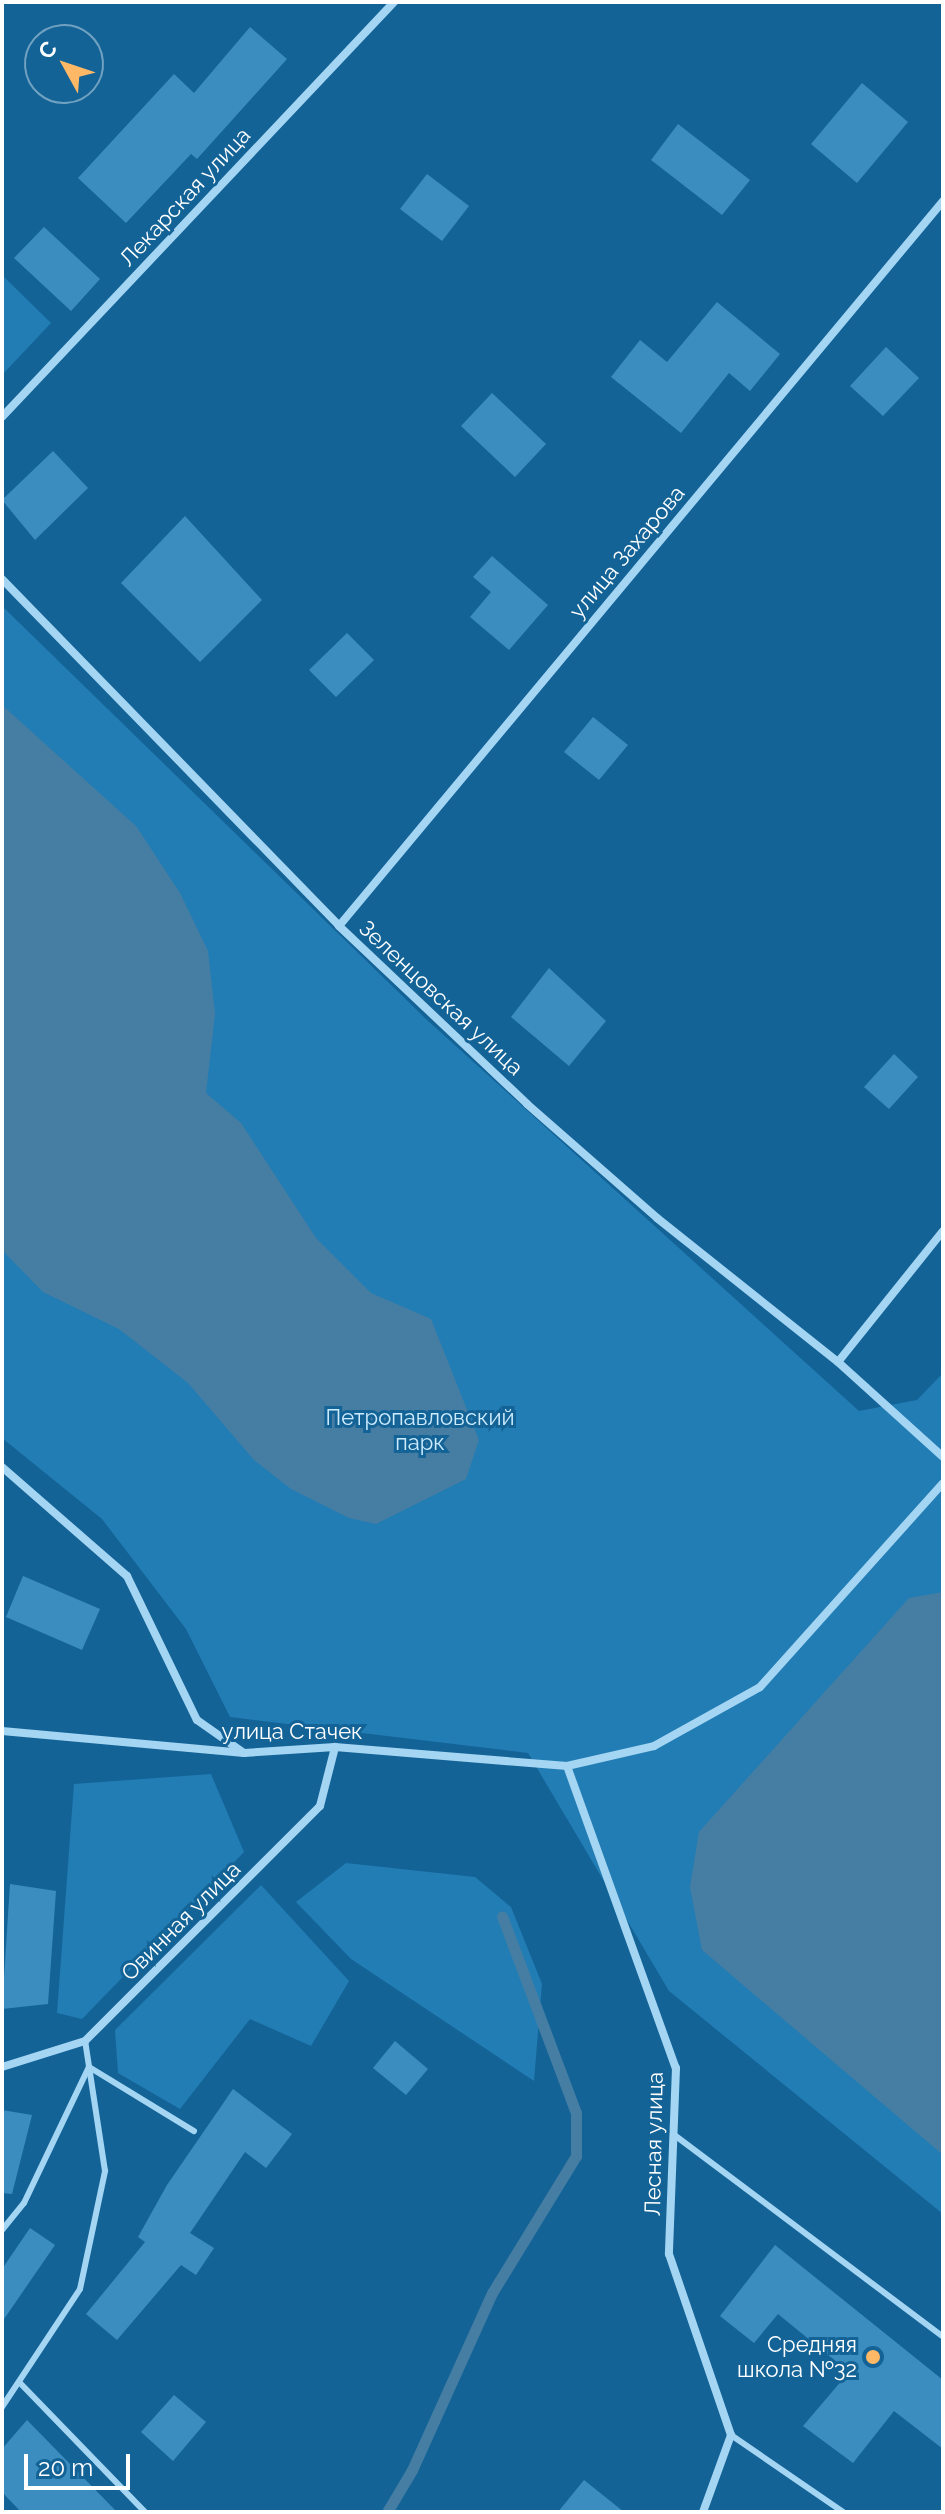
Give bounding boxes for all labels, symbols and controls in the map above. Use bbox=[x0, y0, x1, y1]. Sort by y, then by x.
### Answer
north arrow bbox=[24, 24, 104, 104]
text: С bbox=[32, 36, 62, 64]
street label: Лекарская улица bbox=[114, 122, 256, 272]
street label: улица Захарова bbox=[564, 480, 690, 624]
street label: Зеленцовская улица bbox=[353, 915, 529, 1081]
park label: Петропавловский парк bbox=[325, 1404, 515, 1456]
street label: улица Стачек bbox=[221, 1719, 363, 1745]
street label: Овинная улица bbox=[116, 1856, 246, 1986]
street label: Лесная улица bbox=[640, 2071, 668, 2217]
place label: Средняя школа №32 bbox=[737, 2331, 857, 2382]
marker: Средняя школа №32 bbox=[864, 2348, 882, 2366]
scale bar bbox=[28, 2438, 134, 2488]
text: 20 m bbox=[38, 2453, 93, 2482]

